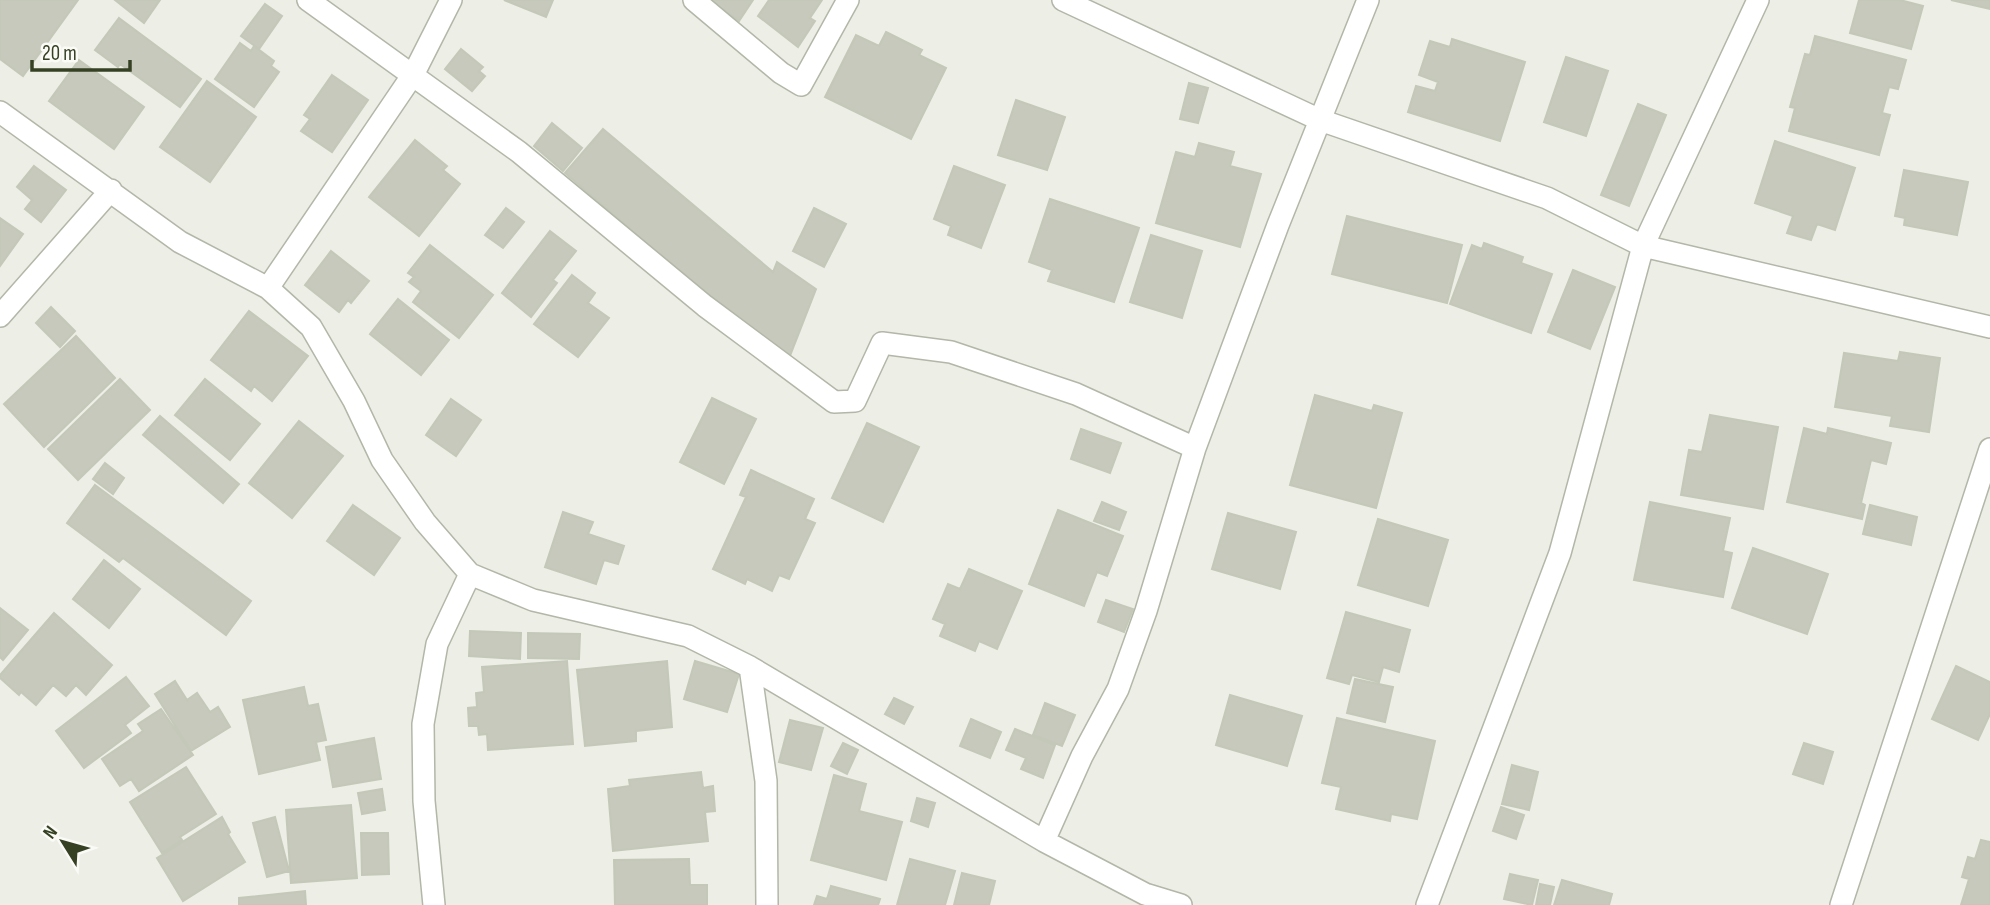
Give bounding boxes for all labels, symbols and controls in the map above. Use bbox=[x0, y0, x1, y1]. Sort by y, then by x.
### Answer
scale bar bbox=[32, 28, 130, 72]
text: 20 m bbox=[42, 41, 77, 66]
north arrow bbox=[28, 807, 98, 877]
text: N bbox=[38, 822, 63, 844]

